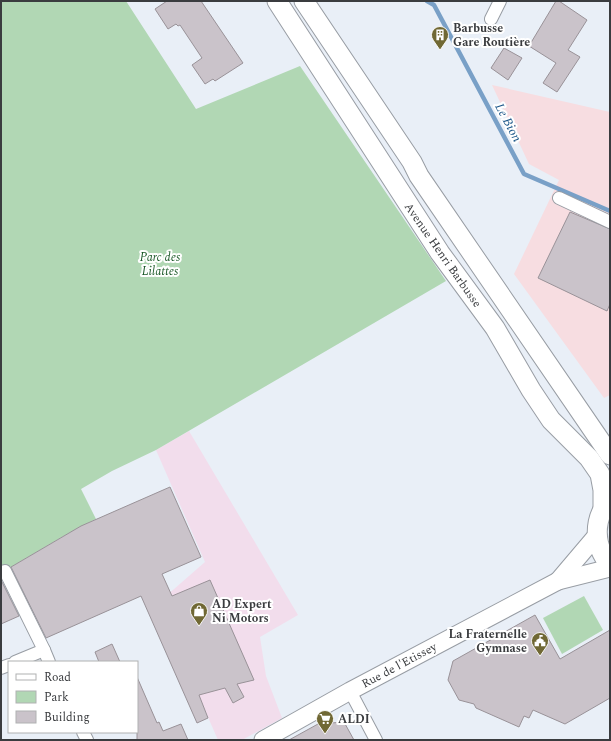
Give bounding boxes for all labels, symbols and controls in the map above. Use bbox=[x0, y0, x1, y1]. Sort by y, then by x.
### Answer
place label: Barbusse Gare Routière bbox=[453, 19, 530, 52]
building icon: Barbusse Gare Routière bbox=[430, 25, 450, 50]
water label: Le Bion bbox=[489, 99, 527, 146]
street label: Avenue Henri Barbusse bbox=[399, 199, 486, 312]
park label: Parc des Lilattes bbox=[140, 248, 181, 281]
place label: AD Expert Ni Motors bbox=[212, 595, 272, 628]
shop icon: AD Expert Ni Motors bbox=[189, 601, 209, 626]
place label: La Fraternelle Gymnase bbox=[449, 625, 527, 658]
public building icon: La Fraternelle Gymnase bbox=[530, 631, 550, 656]
street label: Rue de l'Etissey bbox=[358, 637, 441, 693]
legend bbox=[8, 661, 138, 733]
text: Road bbox=[44, 668, 71, 687]
text: Park bbox=[44, 688, 69, 707]
text: Building bbox=[44, 708, 90, 727]
supermarket icon: ALDI bbox=[315, 709, 335, 734]
place label: ALDI bbox=[338, 710, 370, 729]

